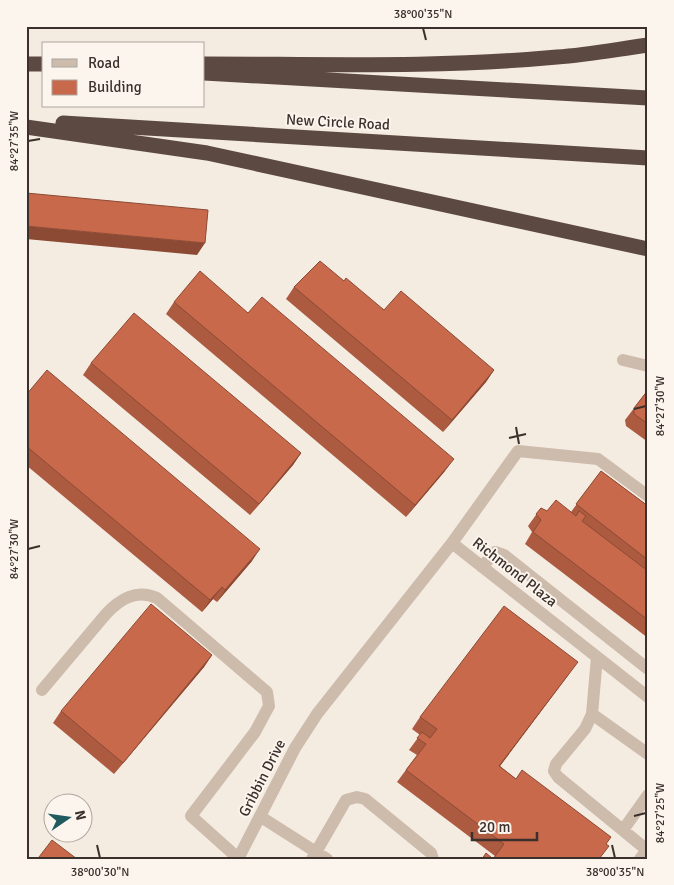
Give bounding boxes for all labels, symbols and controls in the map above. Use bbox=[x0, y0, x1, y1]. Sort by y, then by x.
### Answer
text: 38°00'35"N bbox=[394, 7, 452, 22]
legend bbox=[42, 42, 205, 108]
text: Road bbox=[88, 54, 120, 72]
text: Building bbox=[88, 78, 142, 96]
street label: New Circle Road bbox=[285, 110, 391, 134]
text: 84°27'35"W bbox=[7, 111, 22, 171]
text: 84°27'30"W bbox=[653, 376, 668, 436]
text: 84°27'30"W bbox=[7, 519, 22, 579]
street label: Richmond Plaza bbox=[469, 533, 561, 611]
street label: Gribbin Drive bbox=[235, 736, 289, 820]
text: 84°27'25"W bbox=[653, 783, 668, 843]
north arrow bbox=[42, 792, 92, 842]
text: N bbox=[71, 809, 90, 822]
scale bar bbox=[472, 810, 536, 842]
text: 20 m bbox=[479, 818, 510, 836]
text: 38°00'30"N bbox=[71, 865, 129, 880]
text: 38°00'35"N bbox=[586, 865, 644, 880]

